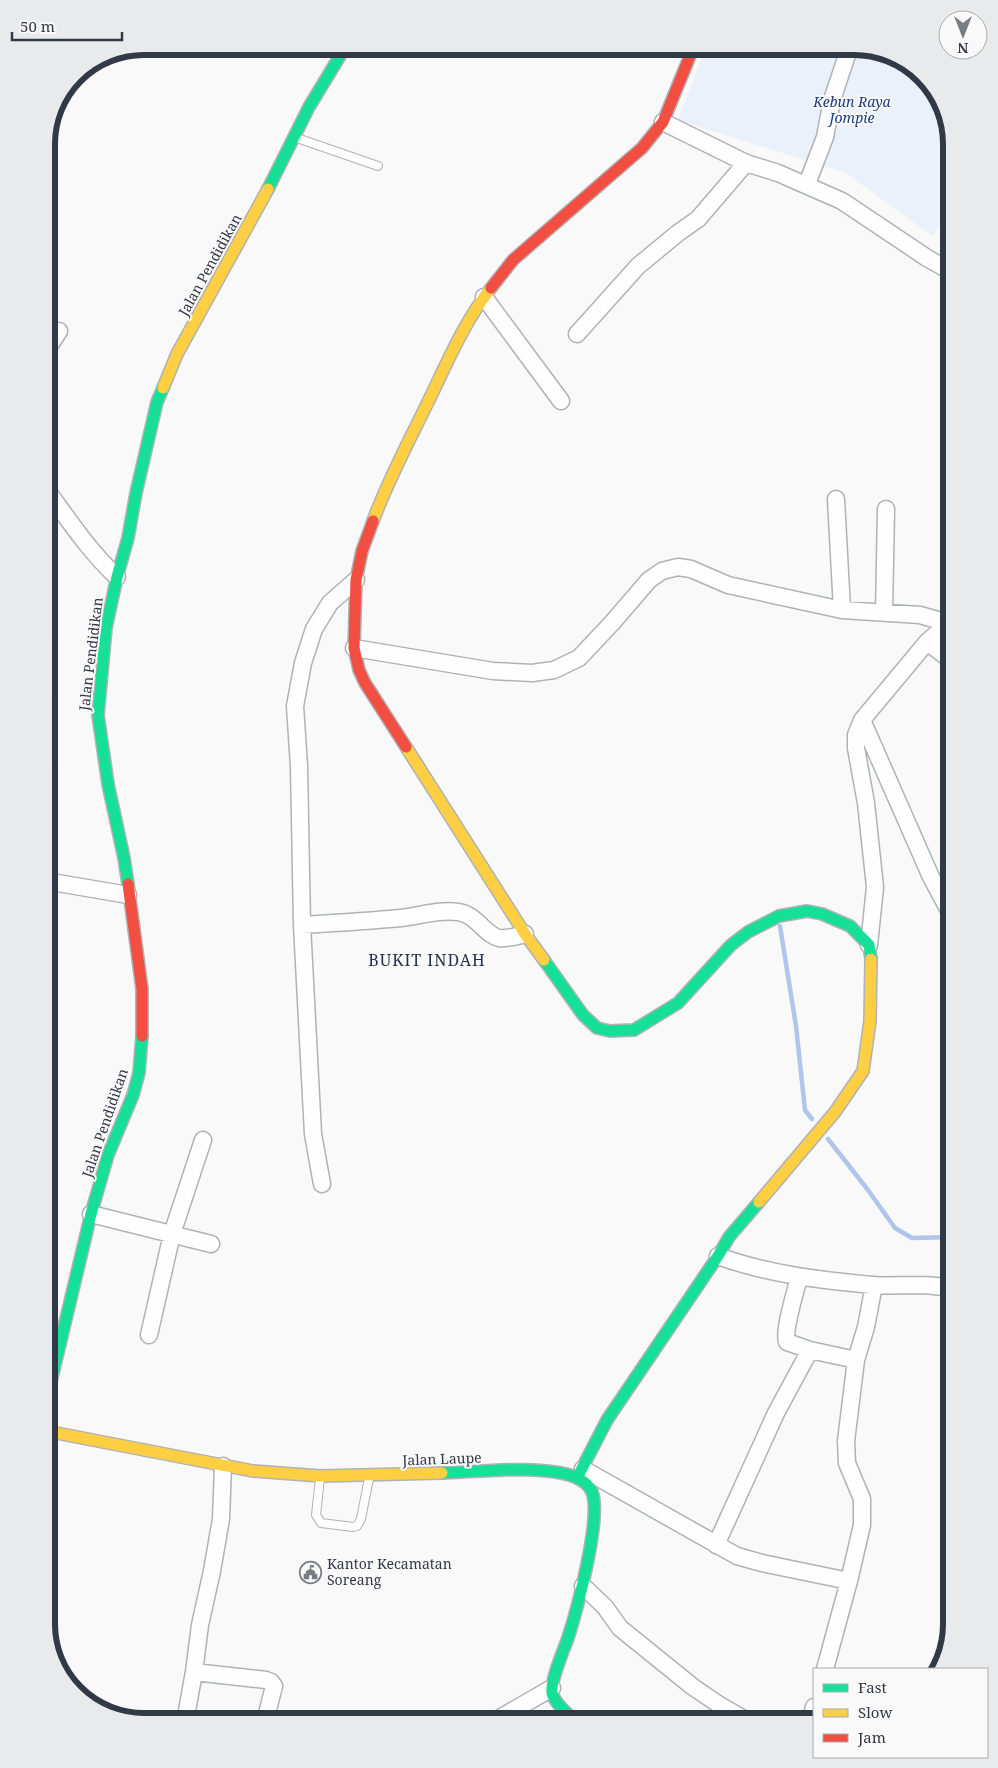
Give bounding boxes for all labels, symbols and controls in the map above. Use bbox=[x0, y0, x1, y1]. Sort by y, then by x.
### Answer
scale bar bbox=[12, 10, 122, 42]
north arrow bbox=[938, 10, 988, 60]
text: 50 m bbox=[20, 16, 55, 36]
text: N bbox=[957, 39, 969, 58]
park label: Kebun Raya Jompie bbox=[812, 92, 892, 127]
street label: Jalan Pendidikan bbox=[173, 210, 246, 320]
street label: Jalan Pendidikan bbox=[74, 596, 107, 713]
district label: BUKIT INDAH bbox=[368, 949, 486, 971]
street label: Jalan Pendidikan bbox=[77, 1066, 132, 1181]
street label: Jalan Laupe bbox=[401, 1448, 482, 1469]
place label: Kantor Kecamatan Soreang bbox=[327, 1554, 452, 1589]
public building icon: Kantor Kecamatan Soreang bbox=[299, 1560, 323, 1584]
legend bbox=[813, 1668, 988, 1758]
text: Fast bbox=[858, 1677, 887, 1697]
text: Slow bbox=[858, 1702, 892, 1722]
text: Jam bbox=[857, 1727, 886, 1747]

